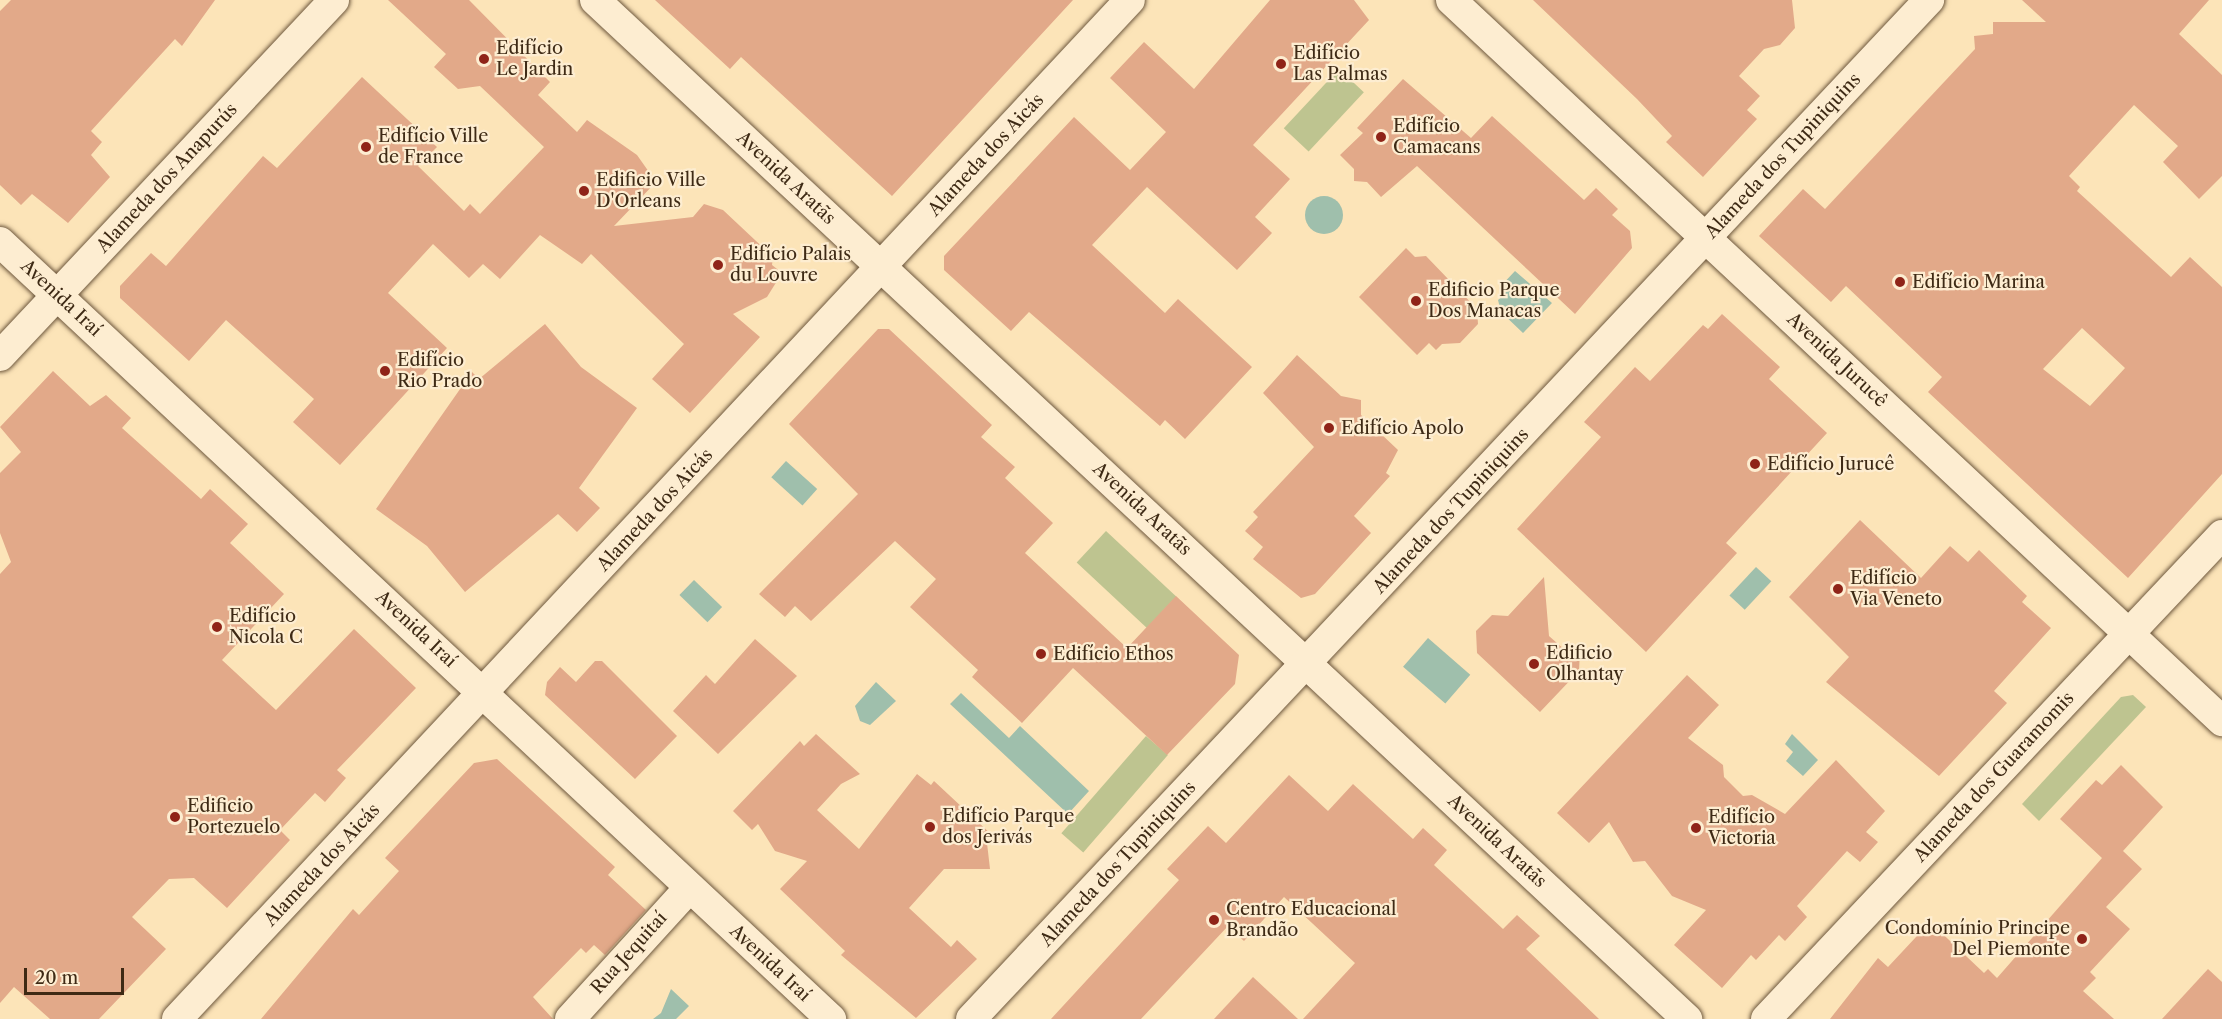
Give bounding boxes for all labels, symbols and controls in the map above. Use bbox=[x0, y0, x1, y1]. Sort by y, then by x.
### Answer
place label: Edifício Le Jardin bbox=[496, 38, 573, 80]
place label: Edifício Las Palmas bbox=[1293, 43, 1387, 86]
marker: Edifício Le Jardin bbox=[477, 52, 491, 66]
marker: Edifício Las Palmas bbox=[1274, 57, 1288, 71]
street label: Alameda dos Tupiniquins bbox=[1701, 69, 1865, 243]
street label: Alameda dos Aicás bbox=[923, 89, 1049, 221]
street label: Alameda dos Anapurús bbox=[92, 98, 242, 258]
place label: Edifício Camacans bbox=[1393, 116, 1481, 158]
place label: Edifício Ville de France bbox=[378, 126, 489, 168]
street label: Avenida Aratãs bbox=[732, 127, 840, 229]
marker: Edifício Camacans bbox=[1374, 130, 1388, 144]
marker: Edifício Ville de France bbox=[359, 140, 373, 154]
place label: Edificio Ville D'Orleans bbox=[596, 170, 706, 213]
marker: Edificio Ville D'Orleans bbox=[577, 184, 591, 198]
place label: Edifício Palais du Louvre bbox=[730, 244, 851, 286]
street label: Avenida Iraí bbox=[16, 255, 106, 341]
marker: Edifício Palais du Louvre bbox=[711, 258, 725, 272]
place label: Edifício Marina bbox=[1912, 271, 2045, 293]
marker: Edifício Marina bbox=[1893, 275, 1907, 289]
place label: Edificio Parque Dos Manacas bbox=[1428, 280, 1559, 322]
marker: Edificio Parque Dos Manacas bbox=[1409, 294, 1423, 308]
street label: Avenida Jurucê bbox=[1782, 308, 1892, 412]
place label: Edifício Rio Prado bbox=[397, 350, 482, 392]
marker: Edifício Rio Prado bbox=[378, 364, 392, 378]
place label: Edifício Apolo bbox=[1341, 417, 1465, 439]
marker: Edifício Apolo bbox=[1322, 421, 1336, 435]
street label: Alameda dos Tupiniquins bbox=[1369, 424, 1533, 598]
street label: Alameda dos Aicás bbox=[592, 444, 718, 576]
place label: Edifício Jurucê bbox=[1767, 453, 1894, 475]
marker: Edifício Jurucê bbox=[1748, 457, 1762, 471]
street label: Avenida Aratãs bbox=[1088, 458, 1196, 560]
place label: Edifício Via Veneto bbox=[1850, 568, 1943, 610]
marker: Edifício Via Veneto bbox=[1831, 582, 1845, 596]
street label: Avenida Iraí bbox=[371, 586, 461, 672]
place label: Edifício Nicola C bbox=[229, 606, 303, 648]
marker: Edifício Nicola C bbox=[210, 620, 224, 634]
place label: Edifício Ethos bbox=[1053, 643, 1174, 665]
place label: Edificio Olhantay bbox=[1546, 643, 1624, 686]
marker: Edifício Ethos bbox=[1034, 647, 1048, 661]
marker: Edificio Olhantay bbox=[1527, 657, 1541, 671]
street label: Alameda dos Guaramomis bbox=[1909, 687, 2079, 867]
street label: Alameda dos Tupiniquins bbox=[1036, 777, 1200, 951]
street label: Avenida Aratãs bbox=[1443, 790, 1551, 892]
place label: Edificio Portezuelo bbox=[187, 796, 280, 838]
street label: Alameda dos Aicás bbox=[259, 799, 385, 931]
place label: Edifício Parque dos Jerivás bbox=[942, 806, 1074, 848]
place label: Edifício Victoria bbox=[1708, 807, 1776, 850]
marker: Edificio Portezuelo bbox=[168, 810, 182, 824]
marker: Edifício Parque dos Jerivás bbox=[923, 820, 937, 834]
marker: Edifício Victoria bbox=[1689, 821, 1703, 835]
place label: Centro Educacional Brandão bbox=[1226, 899, 1396, 942]
street label: Rua Jequitaí bbox=[586, 907, 672, 999]
marker: Centro Educacional Brandão bbox=[1207, 913, 1221, 927]
place label: Condomínio Principe Del Piemonte bbox=[1885, 918, 2070, 960]
street label: Avenida Iraí bbox=[725, 920, 815, 1006]
marker: Condomínio Principe Del Piemonte bbox=[2075, 932, 2089, 946]
scale bar bbox=[27, 956, 128, 994]
text: 20 m bbox=[35, 967, 78, 989]

